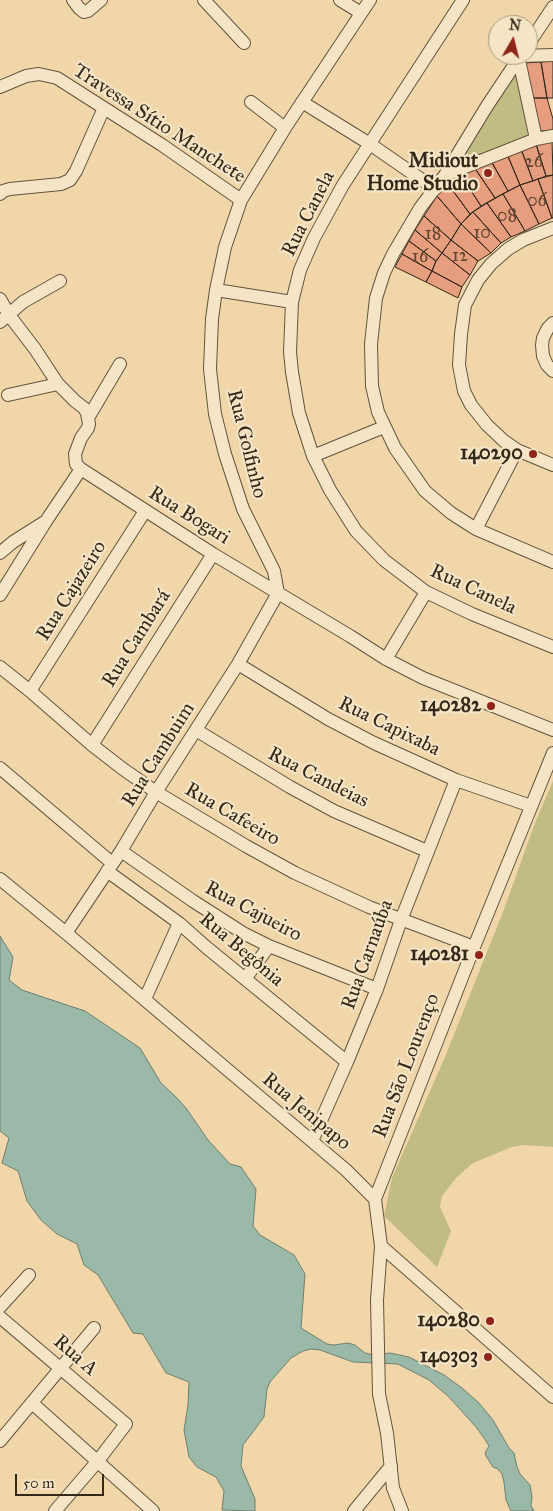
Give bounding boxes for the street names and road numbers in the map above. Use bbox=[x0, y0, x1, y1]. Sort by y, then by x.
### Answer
street label: Travessa Sítio Manchete bbox=[68, 59, 250, 189]
street label: Rua Canela bbox=[277, 167, 341, 261]
street label: Rua Golfinho bbox=[221, 387, 271, 501]
street label: Rua Bogari bbox=[144, 482, 234, 550]
street label: Rua Cajazeiro bbox=[32, 537, 112, 645]
street label: Rua Canela bbox=[426, 560, 520, 620]
street label: Rua Cambará bbox=[98, 586, 176, 692]
street label: Rua Capixaba bbox=[334, 692, 444, 762]
street label: Rua Cambuim bbox=[117, 698, 201, 812]
street label: Rua Candeias bbox=[264, 742, 372, 814]
street label: Rua Cafeeiro bbox=[180, 778, 284, 852]
street label: Rua Cajueiro bbox=[200, 876, 306, 948]
street label: Rua Carnaúba bbox=[337, 897, 399, 1013]
street label: Rua Begônia bbox=[194, 908, 288, 992]
street label: Rua São Lourenço bbox=[368, 990, 446, 1142]
street label: Rua Jenipapo bbox=[257, 1068, 355, 1156]
street label: Rua A bbox=[48, 1330, 102, 1382]

